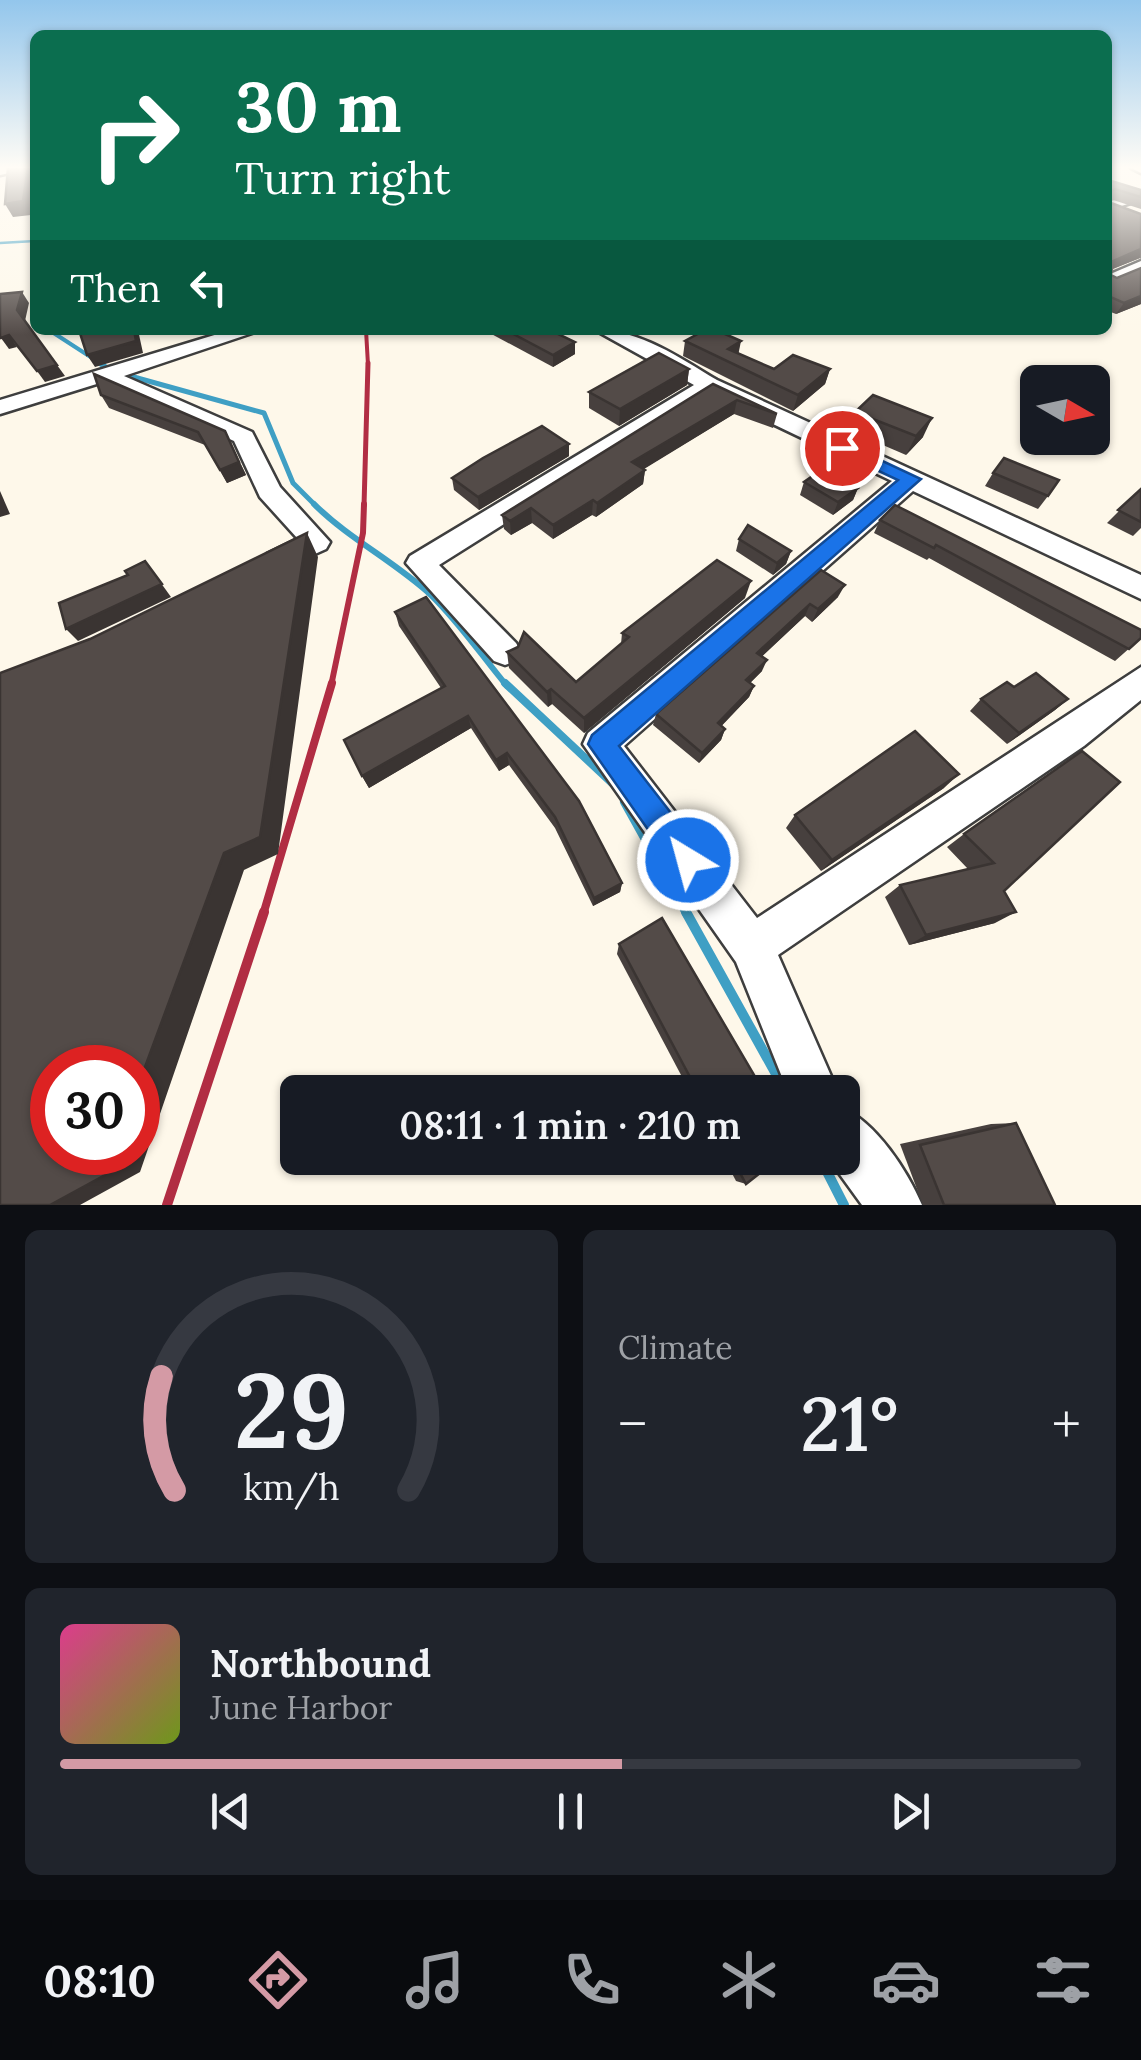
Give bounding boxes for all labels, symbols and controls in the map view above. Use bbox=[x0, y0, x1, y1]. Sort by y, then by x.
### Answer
text: 30 m bbox=[235, 62, 402, 151]
icon: right bbox=[70, 70, 200, 200]
text: Turn right bbox=[235, 149, 451, 206]
icon: left bbox=[181, 260, 236, 315]
text: Then bbox=[70, 264, 161, 312]
north arrow bbox=[1020, 365, 1110, 455]
map controls bbox=[1020, 365, 1110, 455]
pin bbox=[800, 406, 885, 491]
icon: arrive bbox=[815, 421, 870, 476]
position arrow bbox=[636, 808, 740, 912]
speed limit sign: 30 bbox=[30, 1045, 160, 1175]
text: 08:11 · 1 min · 210 m bbox=[399, 1101, 741, 1149]
text: Climate bbox=[618, 1327, 733, 1368]
text: 29 bbox=[234, 1343, 349, 1476]
text: 21° bbox=[800, 1376, 899, 1472]
text: − bbox=[618, 1389, 647, 1459]
text: + bbox=[1052, 1389, 1081, 1459]
text: km/h bbox=[243, 1464, 340, 1510]
text: Northbound bbox=[210, 1639, 431, 1687]
text: June Harbor bbox=[210, 1687, 392, 1728]
icon: previous bbox=[203, 1784, 258, 1839]
icon: pause bbox=[543, 1784, 598, 1839]
icon: next bbox=[883, 1784, 938, 1839]
icon: directions bbox=[243, 1945, 313, 2015]
icon: music bbox=[400, 1945, 470, 2015]
icon: phone bbox=[557, 1945, 627, 2015]
icon: climate bbox=[714, 1945, 784, 2015]
icon: car bbox=[871, 1945, 941, 2015]
icon: filters bbox=[1028, 1945, 1098, 2015]
text: 08:10 bbox=[43, 1952, 156, 2009]

